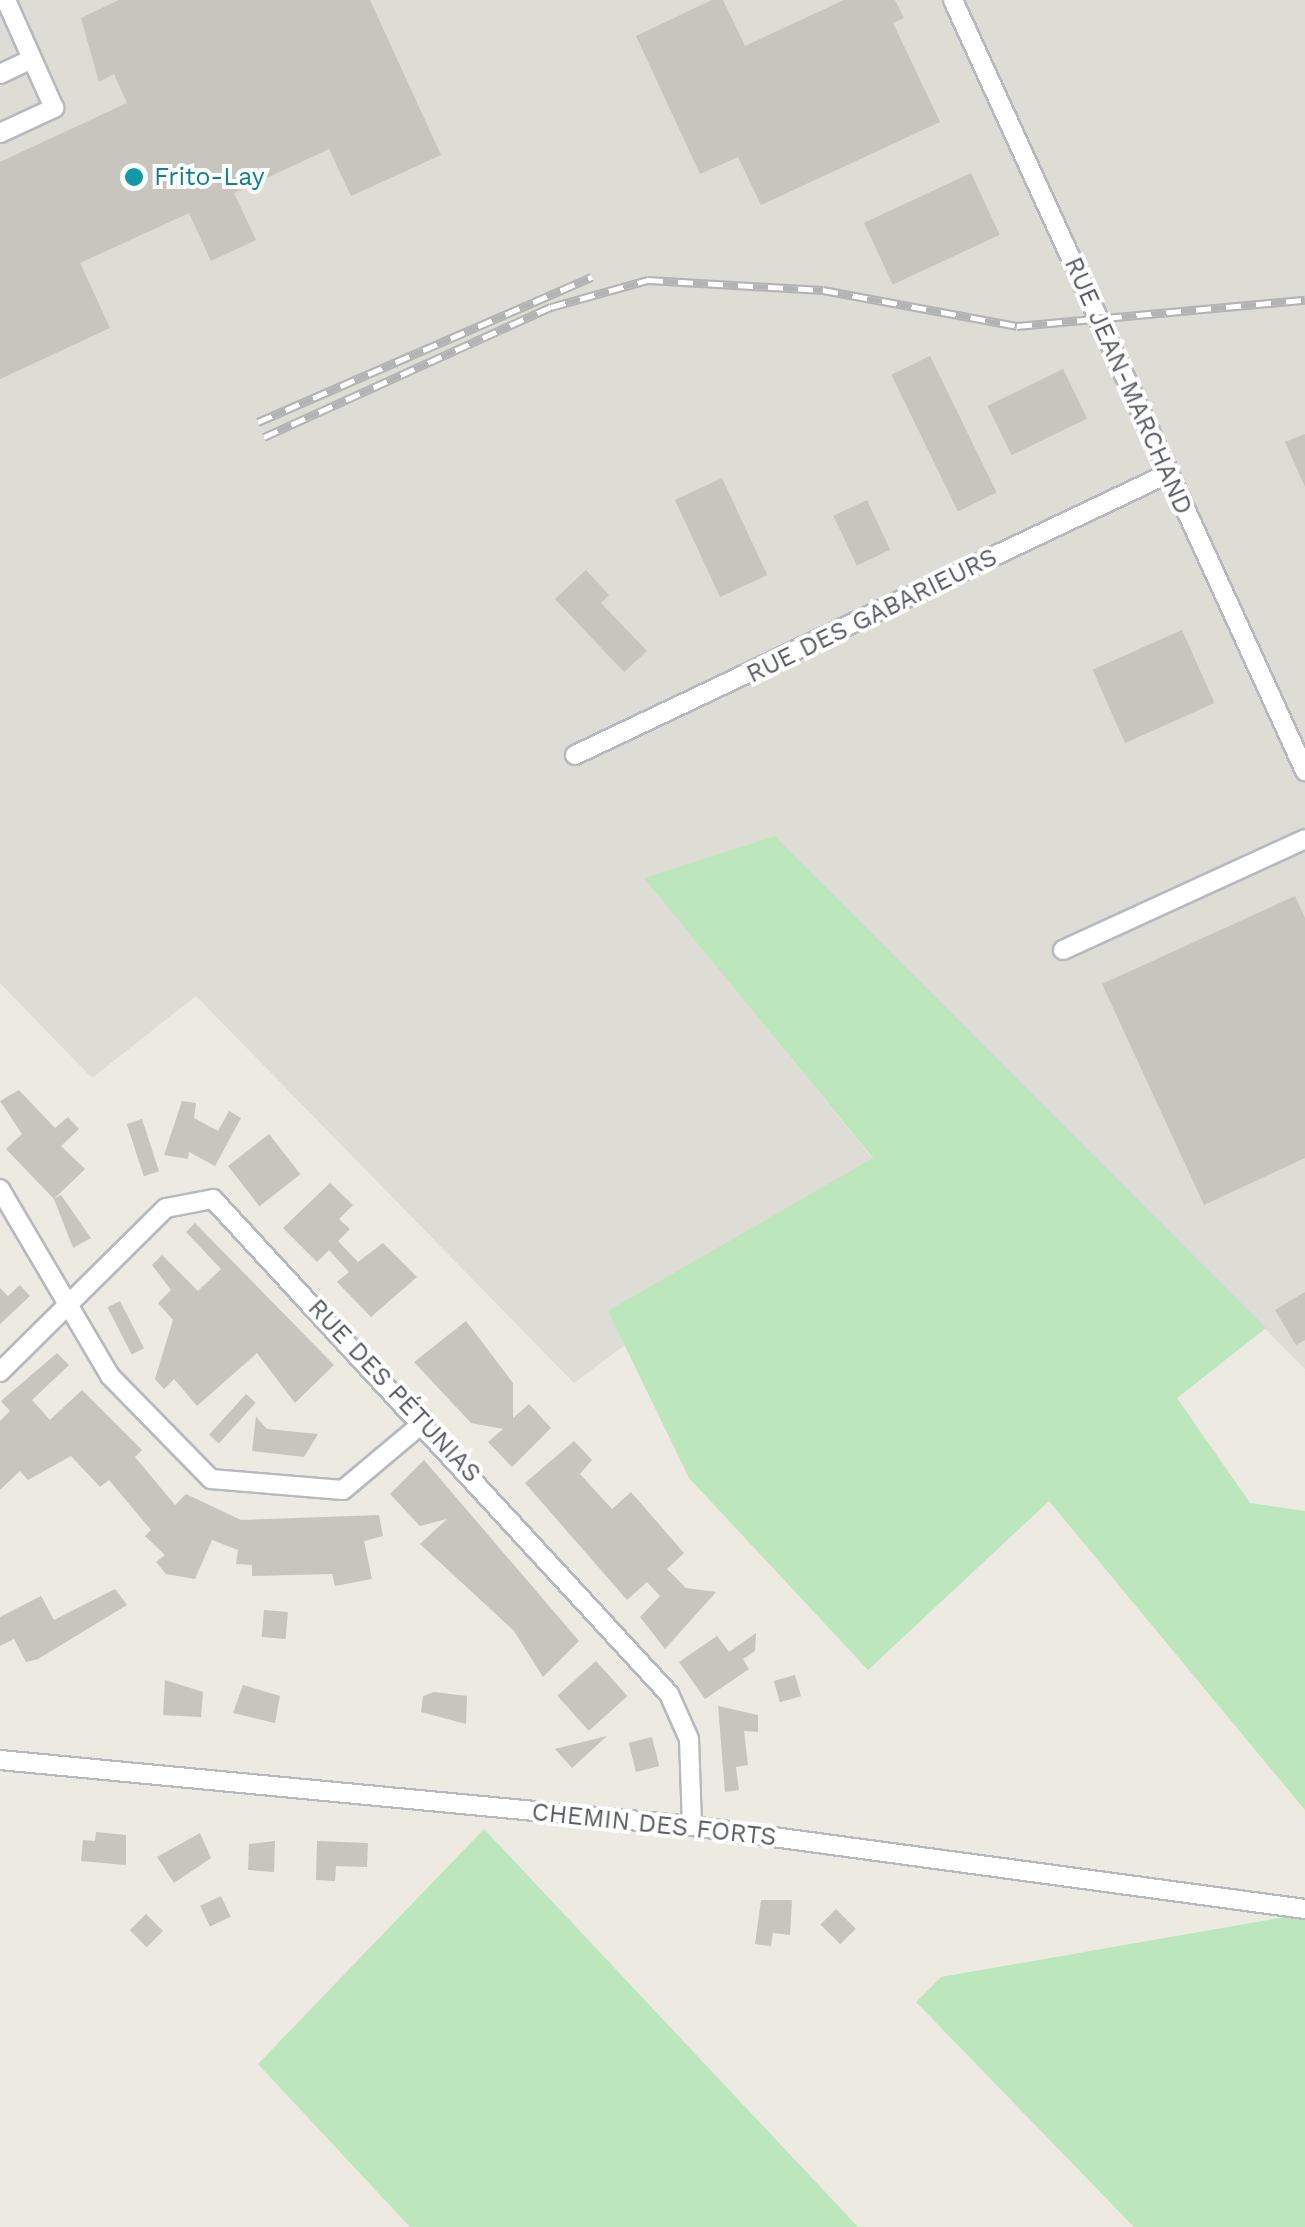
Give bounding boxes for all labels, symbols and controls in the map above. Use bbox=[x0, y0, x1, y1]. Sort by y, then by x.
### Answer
place label: Frito-Lay bbox=[154, 162, 265, 192]
marker: Frito-Lay bbox=[123, 166, 145, 188]
street label: RUE JEAN-MARCHAND bbox=[1058, 252, 1198, 520]
street label: RUE DES GABARIEURS bbox=[742, 542, 1002, 690]
street label: RUE DES PÉTUNIAS bbox=[301, 1293, 487, 1489]
street label: CHEMIN DES FORTS bbox=[530, 1797, 778, 1853]

